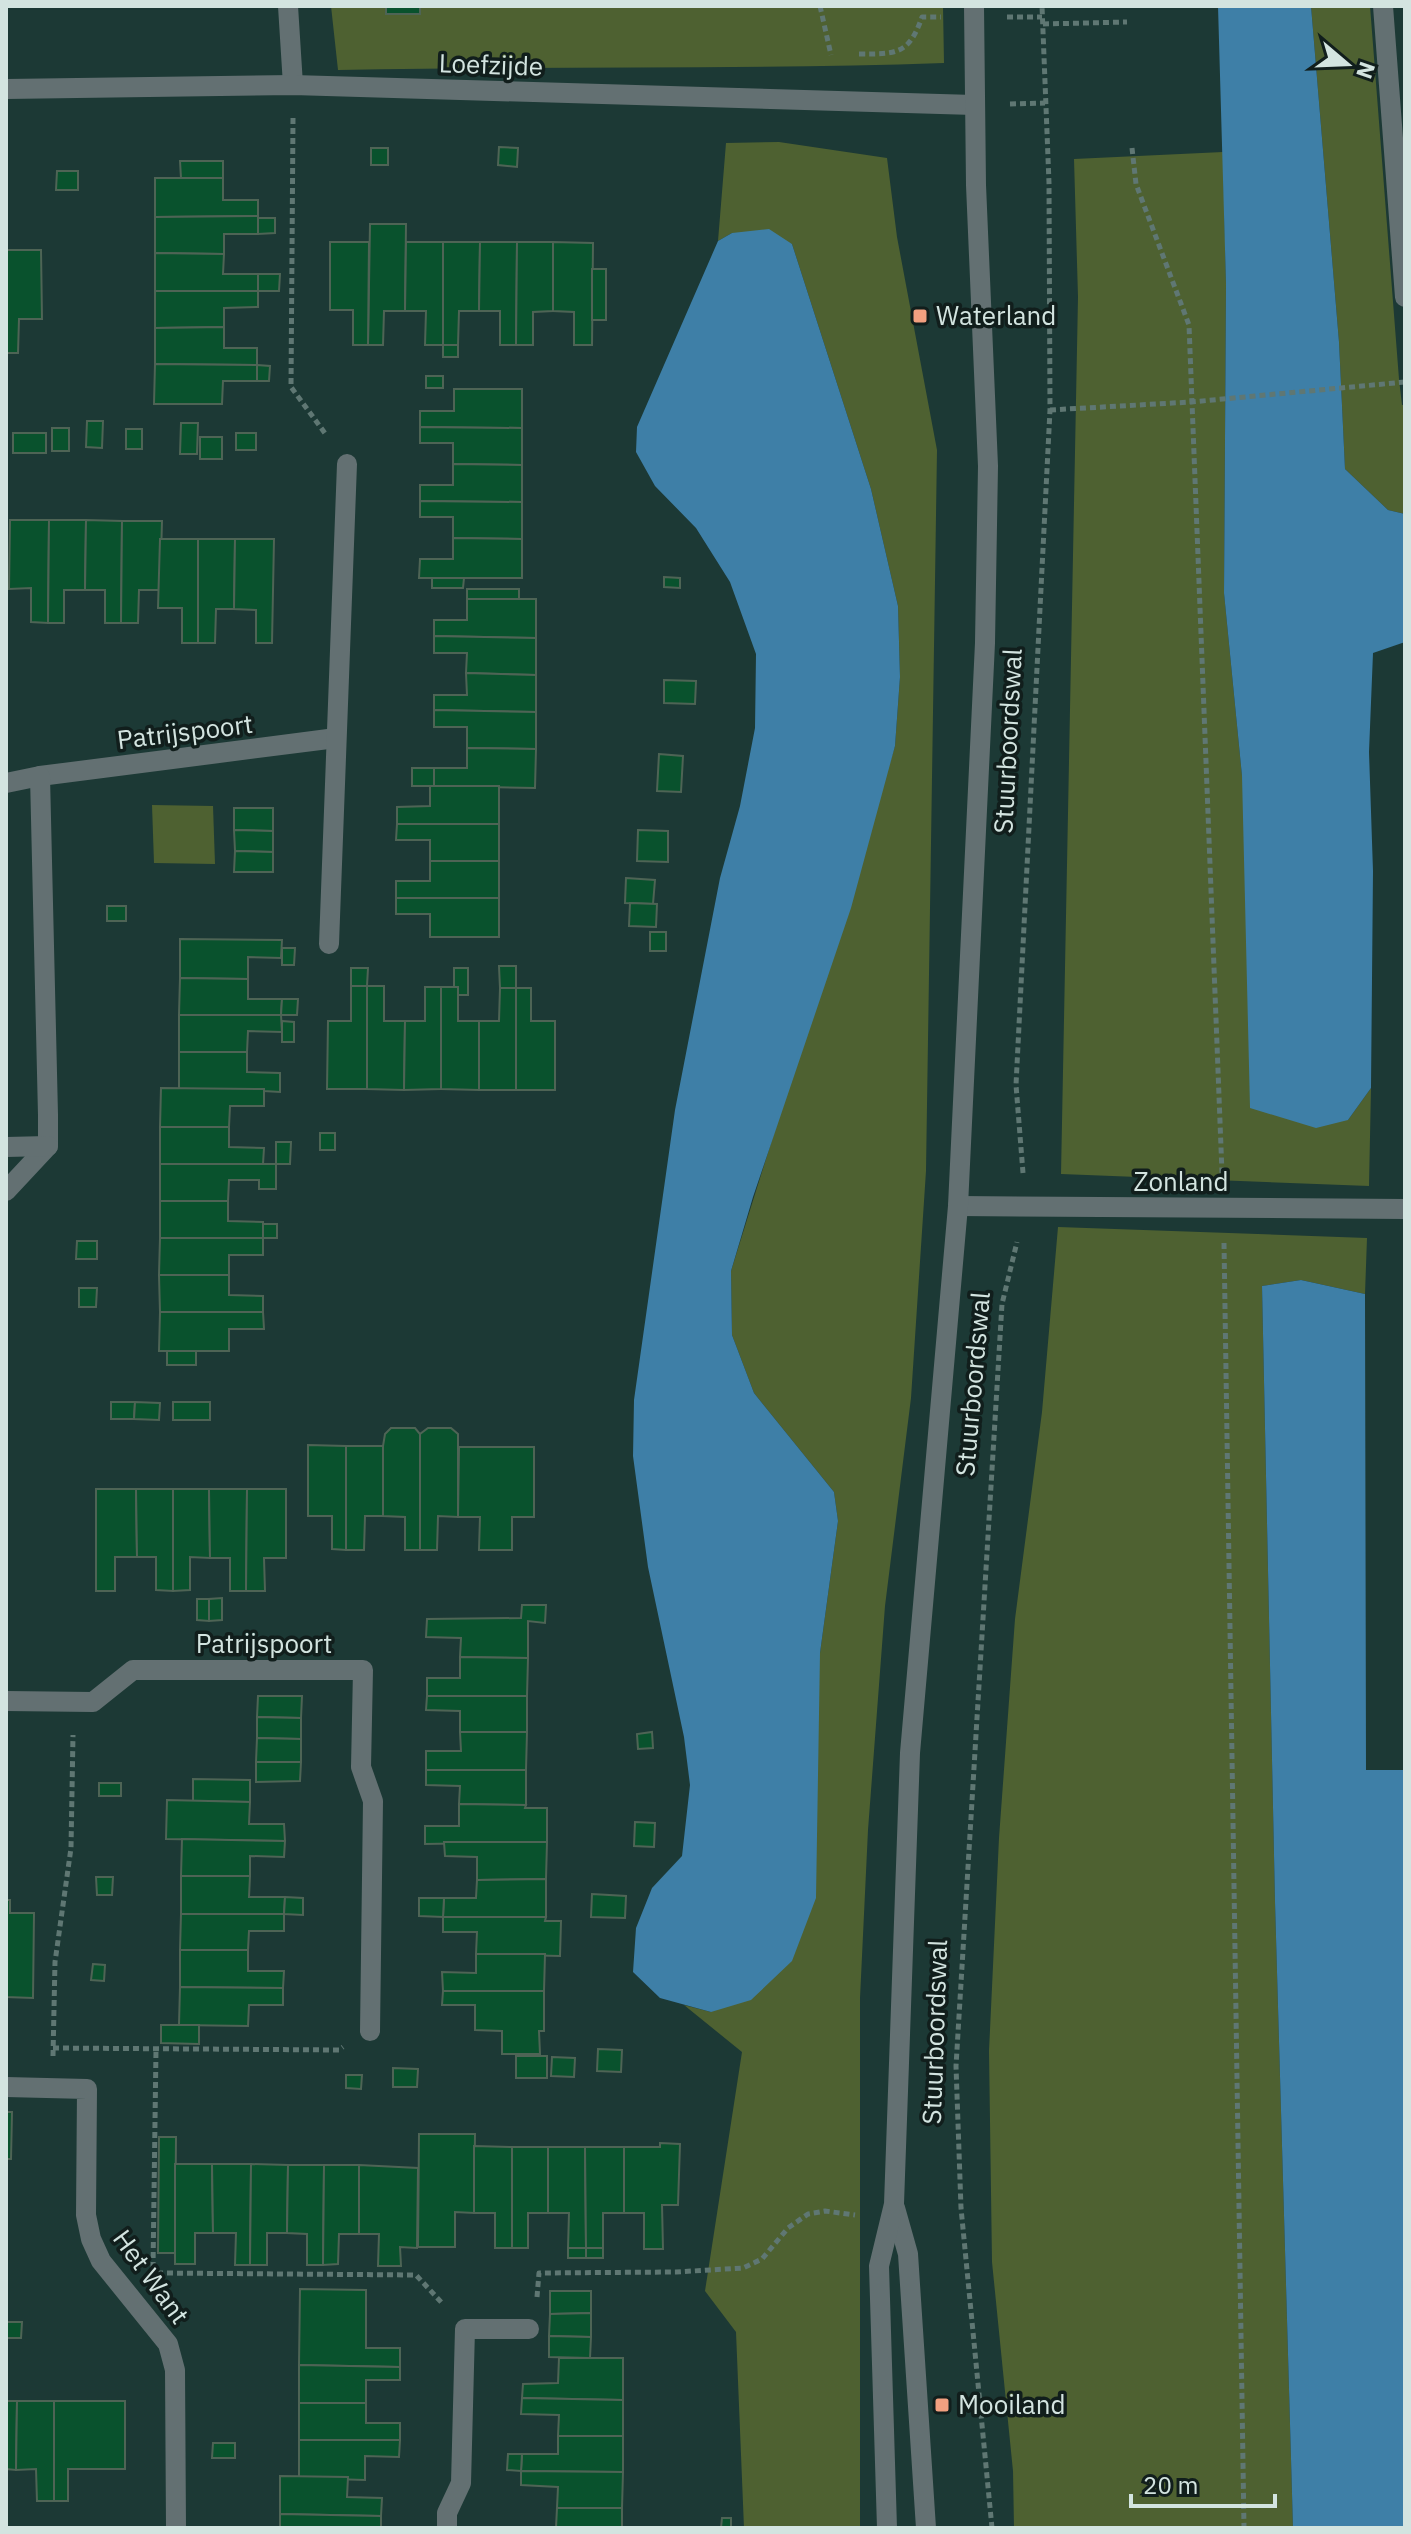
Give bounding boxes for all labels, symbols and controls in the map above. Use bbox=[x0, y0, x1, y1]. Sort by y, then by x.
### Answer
north arrow bbox=[1307, 24, 1387, 104]
street label: Loefzijde bbox=[438, 45, 544, 83]
text: N bbox=[1350, 58, 1383, 83]
place label: Waterland bbox=[936, 298, 1056, 332]
marker: Waterland bbox=[911, 307, 929, 325]
street label: Stuurboordswal bbox=[985, 648, 1029, 834]
street label: Patrijspoort bbox=[115, 706, 255, 756]
street label: Zonland bbox=[1133, 1164, 1229, 1198]
street label: Stuurboordswal bbox=[947, 1290, 997, 1478]
street label: Patrijspoort bbox=[196, 1626, 332, 1660]
street label: Stuurboordswal bbox=[914, 1939, 954, 2125]
street label: Het Want bbox=[106, 2222, 197, 2330]
place label: Mooiland bbox=[958, 2387, 1066, 2421]
marker: Mooiland bbox=[933, 2396, 951, 2414]
scale bar bbox=[1131, 2458, 1275, 2508]
text: 20 m bbox=[1143, 2469, 1198, 2501]

